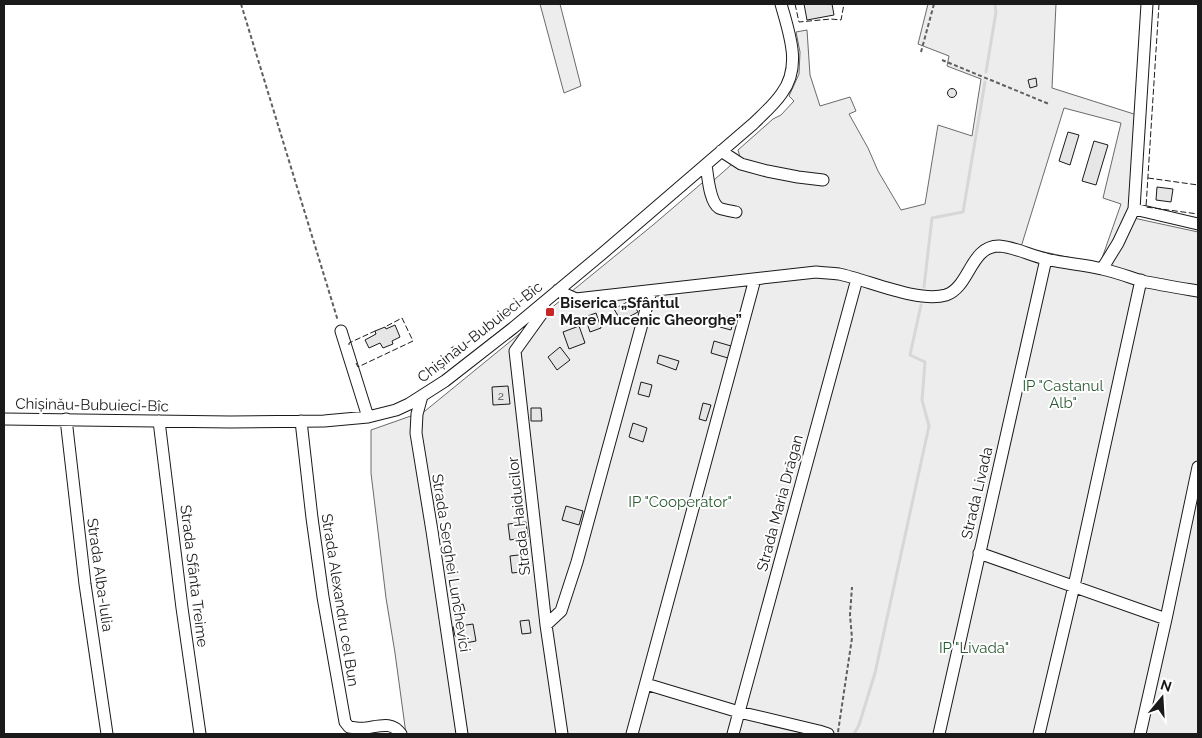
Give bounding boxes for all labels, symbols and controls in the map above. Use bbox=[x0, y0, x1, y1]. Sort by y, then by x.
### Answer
street label: Chișinău-Bubuieci-Bîc bbox=[414, 278, 546, 386]
place label: Biserica „Sfântul Mare Mucenic Gheorghe” bbox=[560, 294, 742, 329]
marker: Biserica „Sfântul Mare Mucenic Gheorghe” bbox=[544, 306, 556, 318]
park label: IP "Castanul Alb" bbox=[1022, 377, 1105, 412]
house number: 2 bbox=[498, 389, 504, 403]
street label: Chișinău-Bubuieci-Bîc bbox=[15, 395, 169, 415]
street label: Strada Maria Drăgan bbox=[753, 433, 807, 573]
street label: Strada Livada bbox=[958, 445, 996, 541]
street label: Strada Haiducilor bbox=[504, 455, 534, 576]
street label: Strada Serghei Lunchevici bbox=[428, 473, 474, 653]
park label: IP "Cooperator" bbox=[628, 493, 732, 511]
street label: Strada Sfânta Treime bbox=[176, 504, 212, 649]
street label: Strada Alexandru cel Bun bbox=[317, 512, 363, 688]
street label: Strada Alba-Iulia bbox=[83, 517, 117, 633]
park label: IP "Livada" bbox=[939, 639, 1009, 657]
north arrow bbox=[1137, 673, 1187, 723]
text: N bbox=[1158, 676, 1174, 695]

